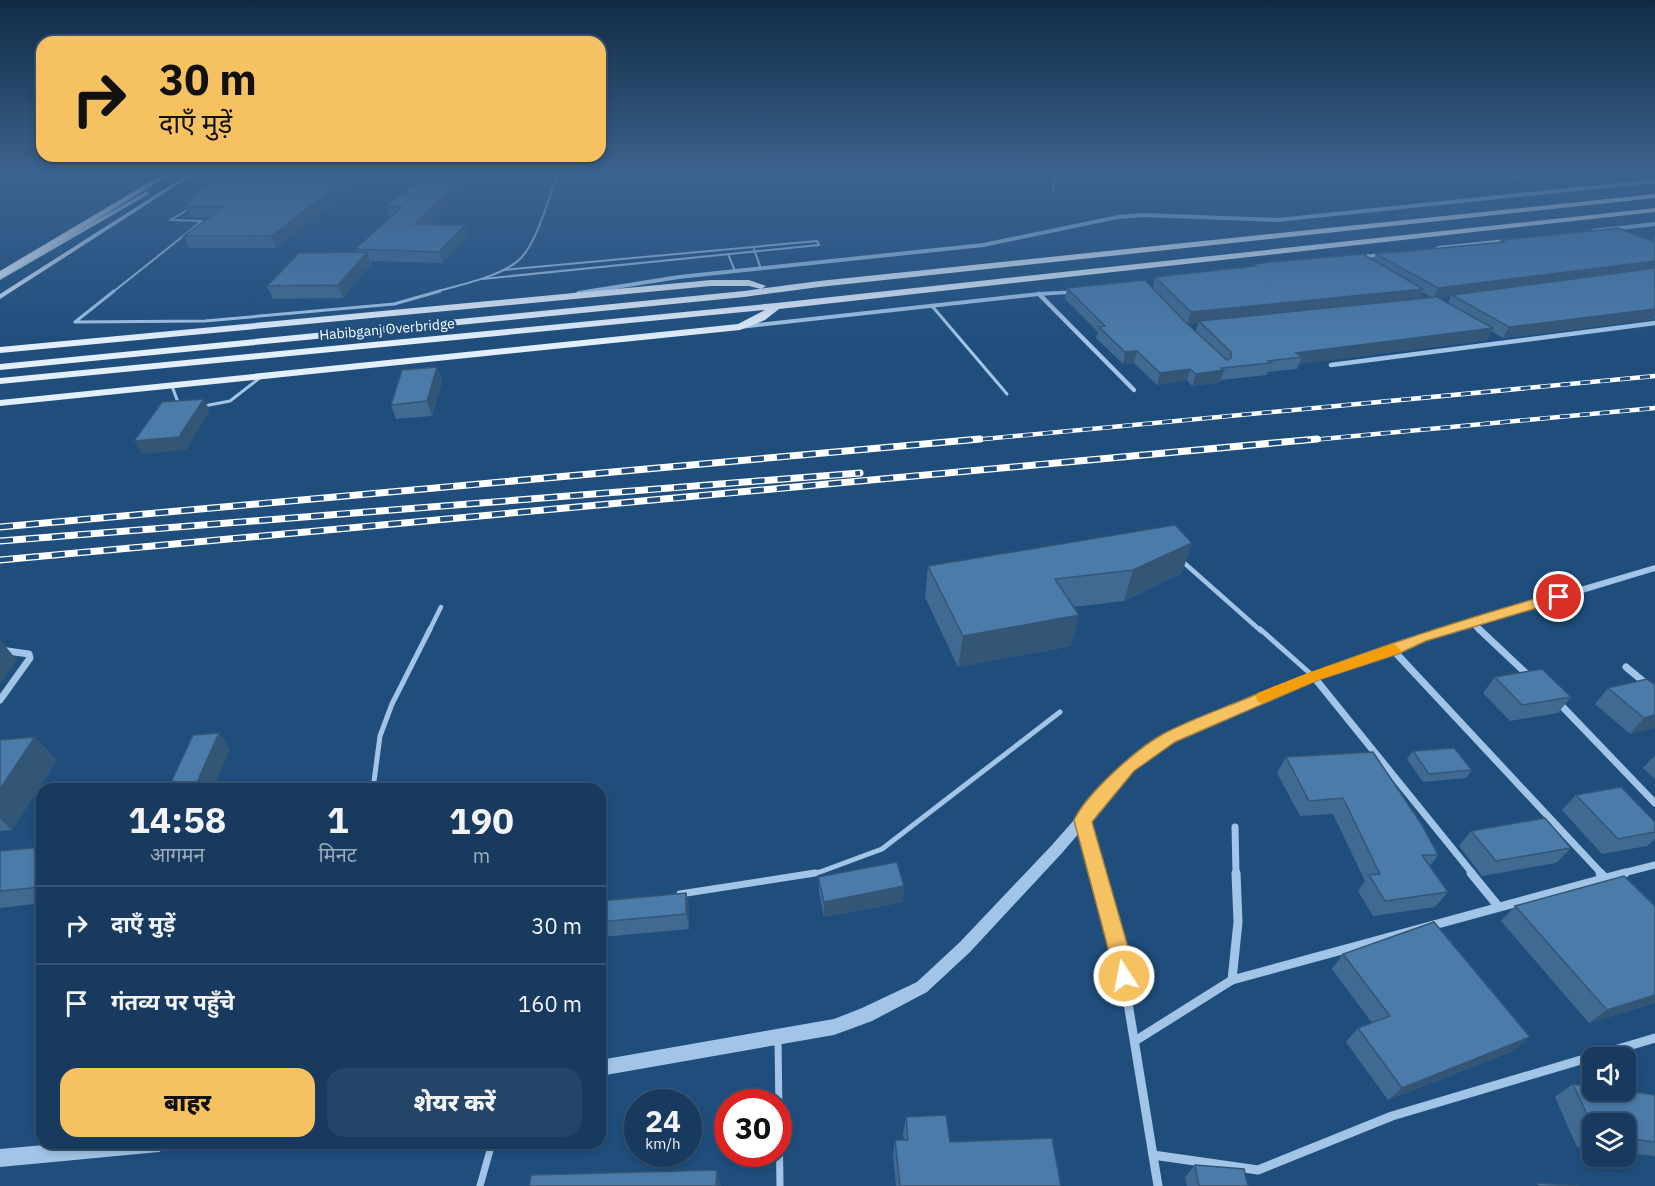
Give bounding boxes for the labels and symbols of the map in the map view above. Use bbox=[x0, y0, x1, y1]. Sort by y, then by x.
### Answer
street label: Habibganj Overbridge bbox=[318, 314, 456, 344]
pin bbox=[1533, 571, 1584, 622]
position arrow bbox=[1092, 944, 1156, 1008]
speed limit sign: 30 bbox=[714, 1089, 792, 1167]

